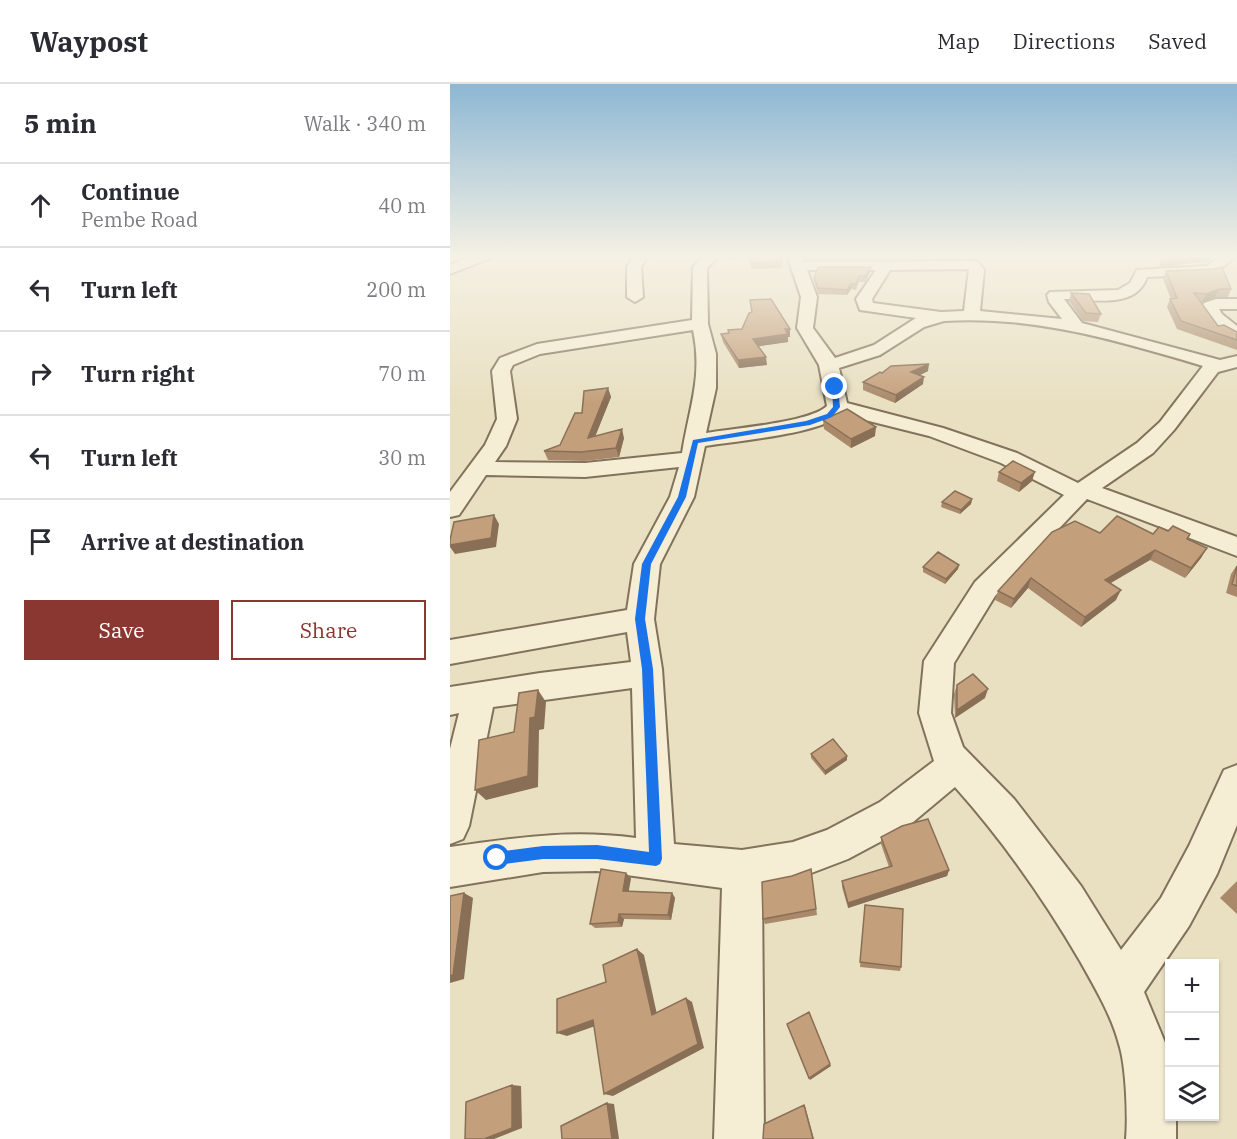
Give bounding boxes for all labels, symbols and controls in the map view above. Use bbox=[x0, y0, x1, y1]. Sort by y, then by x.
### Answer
text: Waypost bbox=[30, 23, 148, 60]
text: Map bbox=[937, 27, 980, 55]
text: Directions bbox=[1013, 27, 1115, 55]
text: Saved bbox=[1148, 27, 1207, 55]
text: 5 min bbox=[24, 106, 97, 140]
text: Walk · 340 m bbox=[304, 110, 426, 137]
text: Continue bbox=[81, 177, 180, 206]
icon: ahead bbox=[24, 189, 57, 222]
text: 40 m bbox=[378, 192, 426, 219]
text: Pembe Road bbox=[81, 206, 198, 233]
icon: left bbox=[24, 273, 57, 306]
text: Turn left bbox=[81, 275, 177, 304]
text: 200 m bbox=[366, 276, 426, 303]
icon: right bbox=[24, 357, 57, 390]
text: Turn right bbox=[81, 359, 195, 388]
text: 70 m bbox=[378, 360, 426, 387]
route end bbox=[821, 373, 847, 399]
icon: left bbox=[24, 441, 57, 474]
text: Turn left bbox=[81, 443, 177, 472]
text: 30 m bbox=[378, 444, 426, 471]
icon: arrive bbox=[24, 525, 57, 558]
text: Arrive at destination bbox=[81, 527, 304, 556]
button: Save bbox=[24, 600, 219, 660]
button: Share bbox=[231, 600, 426, 660]
route start bbox=[483, 844, 509, 870]
map controls bbox=[1165, 959, 1219, 1121]
button: + bbox=[1165, 959, 1219, 1013]
button: − bbox=[1165, 1013, 1219, 1067]
button: layers bbox=[1165, 1067, 1219, 1121]

